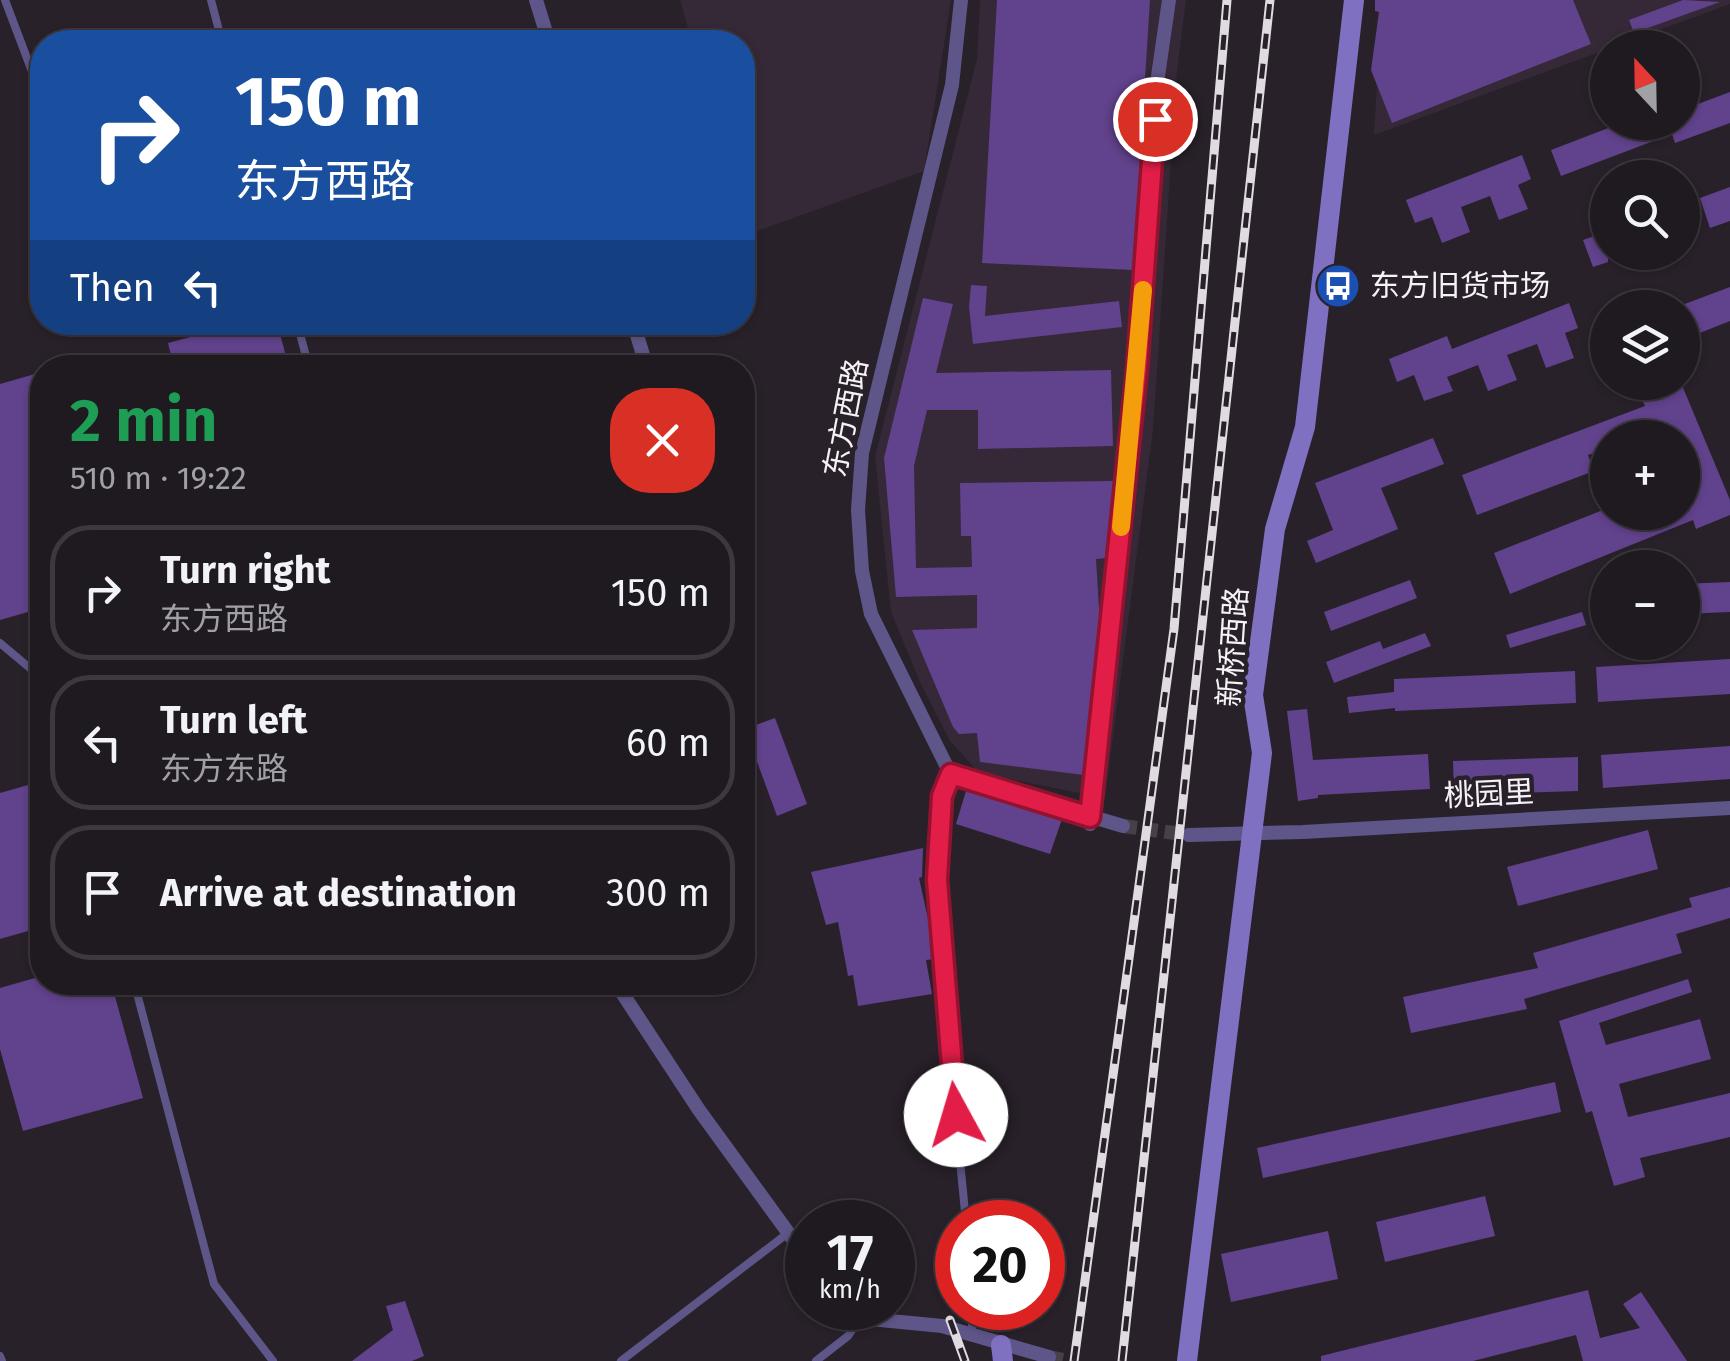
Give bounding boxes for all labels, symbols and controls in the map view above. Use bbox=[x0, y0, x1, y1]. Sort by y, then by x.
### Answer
north arrow bbox=[1590, 30, 1700, 140]
map controls bbox=[1590, 30, 1700, 660]
text: 150 m bbox=[235, 60, 422, 144]
icon: right bbox=[70, 70, 200, 200]
pin bbox=[1113, 77, 1198, 162]
icon: arrive bbox=[1128, 92, 1183, 147]
text: 东方西路 bbox=[235, 155, 415, 209]
button: search bbox=[1590, 160, 1700, 270]
icon: left bbox=[175, 260, 230, 315]
bus stop icon: 东方旧货市场 bbox=[1315, 263, 1361, 309]
text: Then bbox=[70, 265, 155, 311]
place label: 东方旧货市场 bbox=[1370, 268, 1550, 304]
button: layers bbox=[1590, 290, 1700, 400]
street label: 东方西路 bbox=[817, 356, 875, 480]
text: 2 min bbox=[70, 385, 217, 457]
button: close bbox=[610, 388, 715, 493]
button: + bbox=[1590, 420, 1700, 530]
text: 510 m · 19:22 bbox=[70, 459, 247, 497]
text: Turn right bbox=[160, 547, 330, 593]
button: − bbox=[1590, 550, 1700, 660]
icon: right bbox=[75, 565, 130, 620]
text: 150 m bbox=[611, 570, 710, 616]
street label: 新桥西路 bbox=[1211, 586, 1255, 708]
text: 东方西路 bbox=[160, 600, 288, 638]
text: Turn left bbox=[160, 697, 307, 743]
icon: left bbox=[75, 715, 130, 770]
text: 60 m bbox=[626, 720, 710, 766]
text: 东方东路 bbox=[160, 750, 288, 788]
street label: 桃园里 bbox=[1443, 774, 1535, 814]
icon: arrive bbox=[75, 865, 130, 920]
text: Arrive at destination bbox=[160, 870, 517, 916]
text: 300 m bbox=[606, 870, 710, 916]
position arrow bbox=[904, 1063, 1008, 1167]
speed limit sign: 20 bbox=[935, 1200, 1065, 1330]
text: 17 bbox=[827, 1223, 873, 1283]
text: km/h bbox=[819, 1275, 881, 1305]

